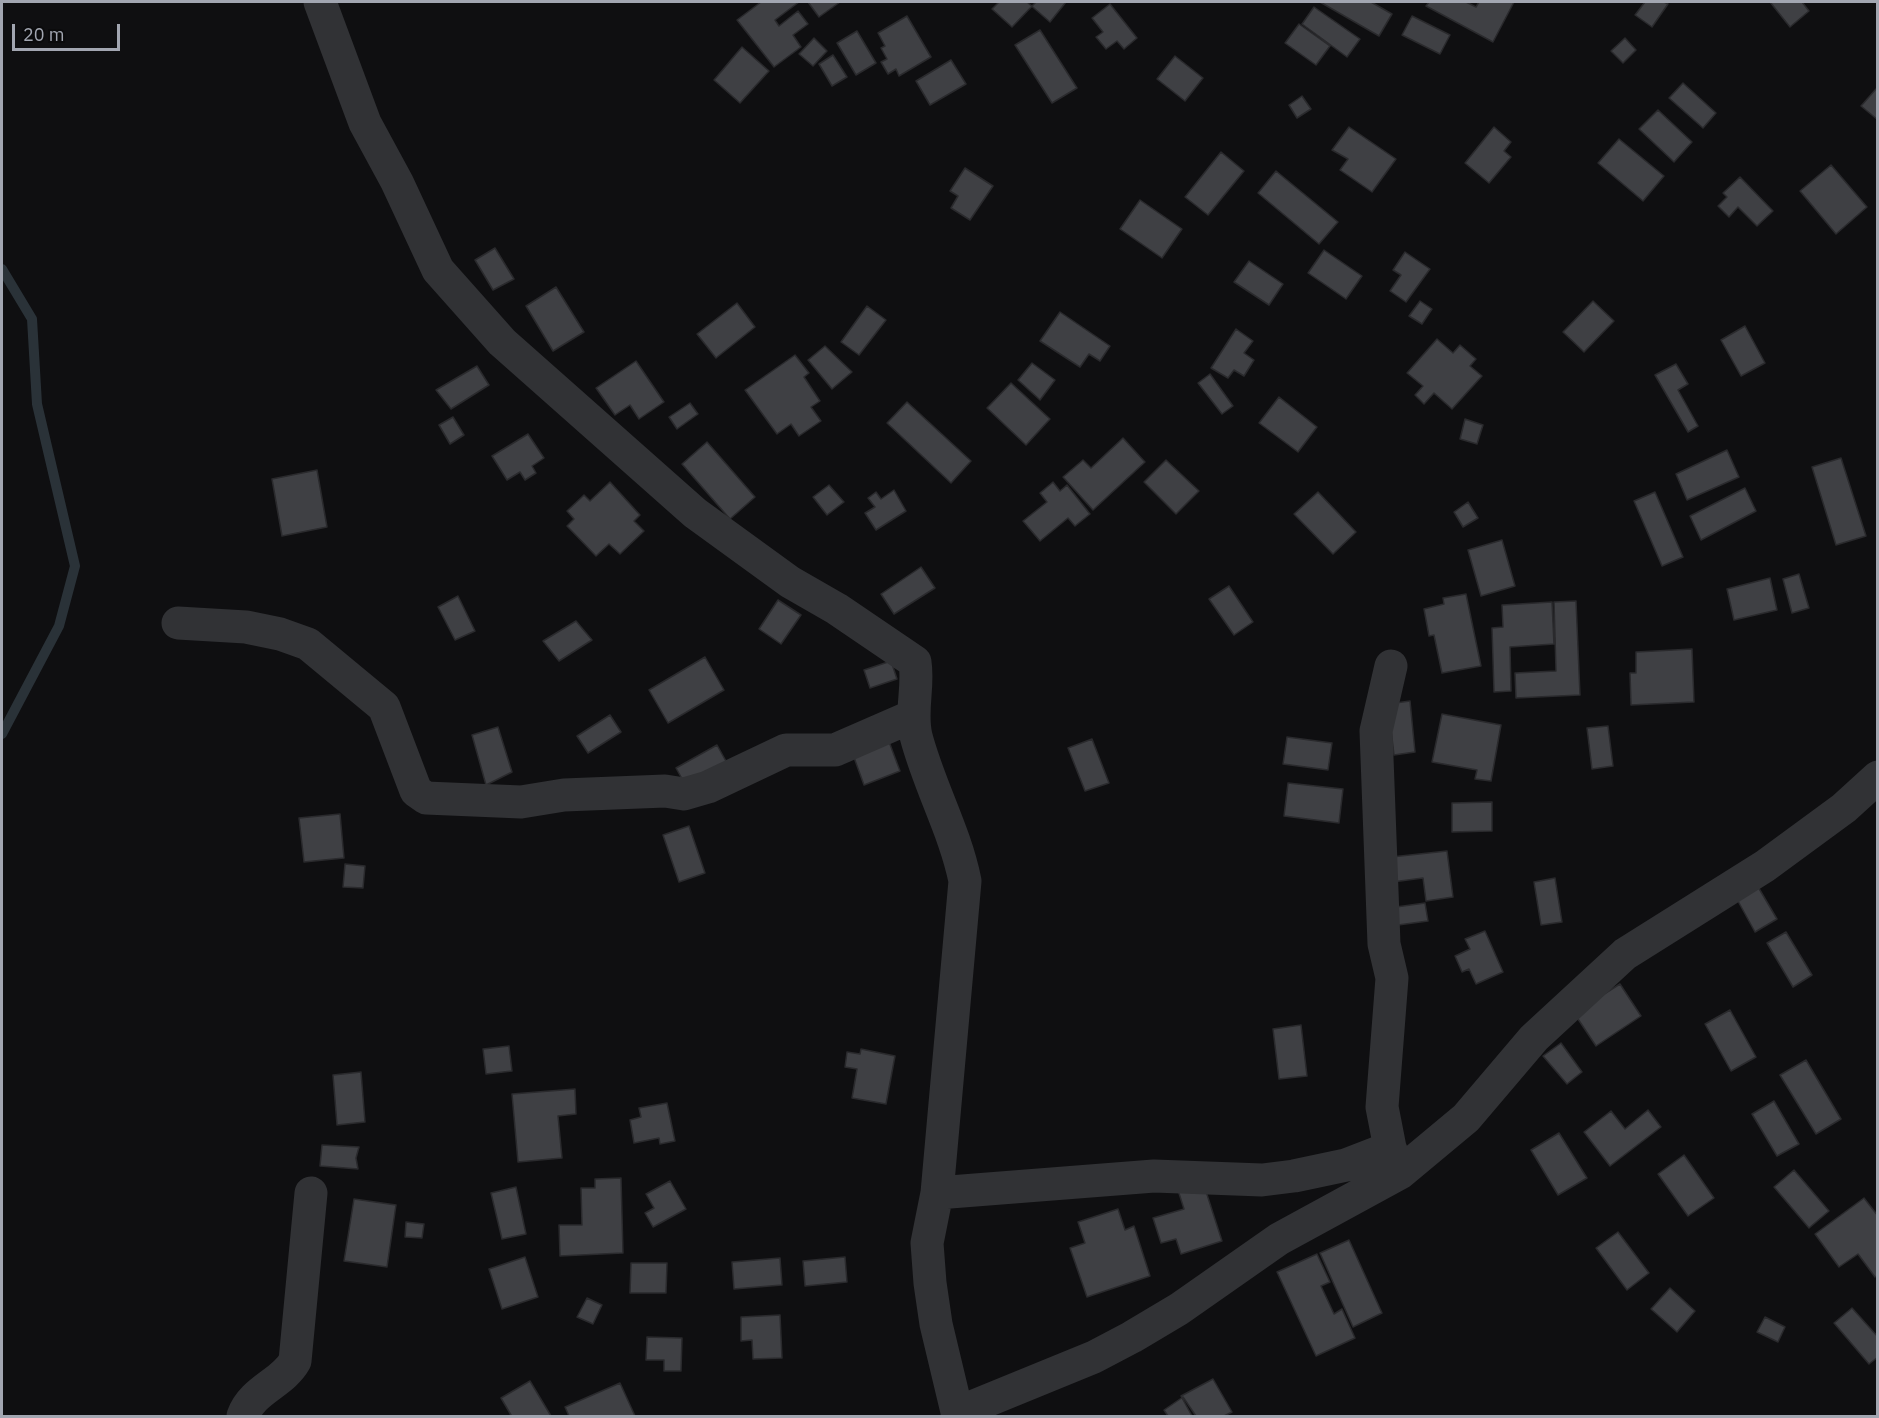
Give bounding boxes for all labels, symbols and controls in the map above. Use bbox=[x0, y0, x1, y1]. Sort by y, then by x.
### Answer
scale bar bbox=[15, 12, 123, 50]
text: 20 m bbox=[23, 23, 65, 46]

